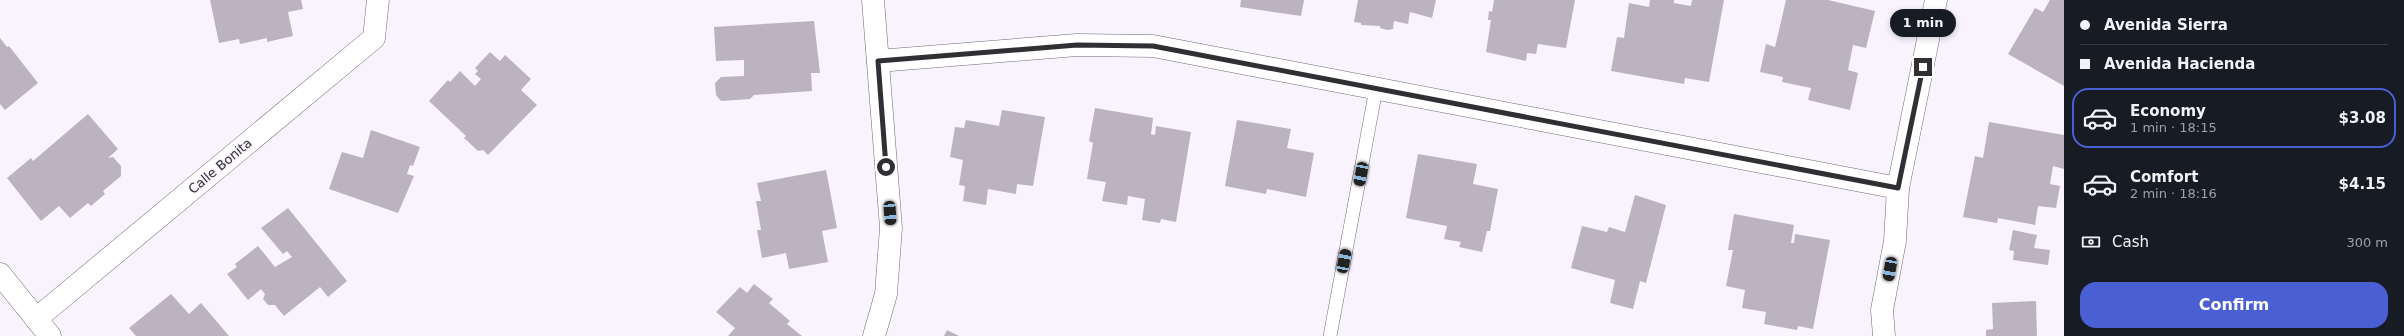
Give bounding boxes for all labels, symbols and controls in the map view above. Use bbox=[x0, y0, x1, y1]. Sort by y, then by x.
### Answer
callout: 1 min bbox=[1890, 9, 1956, 37]
text: 1 min bbox=[1903, 15, 1943, 30]
text: Avenida Sierra bbox=[2104, 16, 2228, 34]
text: Avenida Hacienda bbox=[2104, 55, 2255, 73]
route end bbox=[1914, 58, 1932, 76]
icon: car bbox=[2082, 100, 2118, 136]
text: Economy bbox=[2130, 102, 2206, 120]
text: $3.08 bbox=[2339, 109, 2386, 127]
text: 1 min · 18:15 bbox=[2130, 120, 2217, 135]
street label: Calle Bonita bbox=[185, 135, 255, 197]
route start bbox=[877, 158, 895, 176]
car bbox=[1353, 161, 1369, 187]
icon: car bbox=[2082, 166, 2118, 202]
text: Comfort bbox=[2130, 168, 2198, 186]
text: $4.15 bbox=[2339, 175, 2386, 193]
text: 2 min · 18:16 bbox=[2130, 186, 2217, 201]
car bbox=[883, 201, 897, 225]
icon: cash bbox=[2080, 231, 2102, 253]
text: Cash bbox=[2112, 233, 2149, 251]
text: 300 m bbox=[2346, 235, 2388, 250]
car bbox=[1336, 248, 1352, 274]
car bbox=[1882, 256, 1898, 282]
button: Confirm bbox=[2080, 282, 2388, 328]

